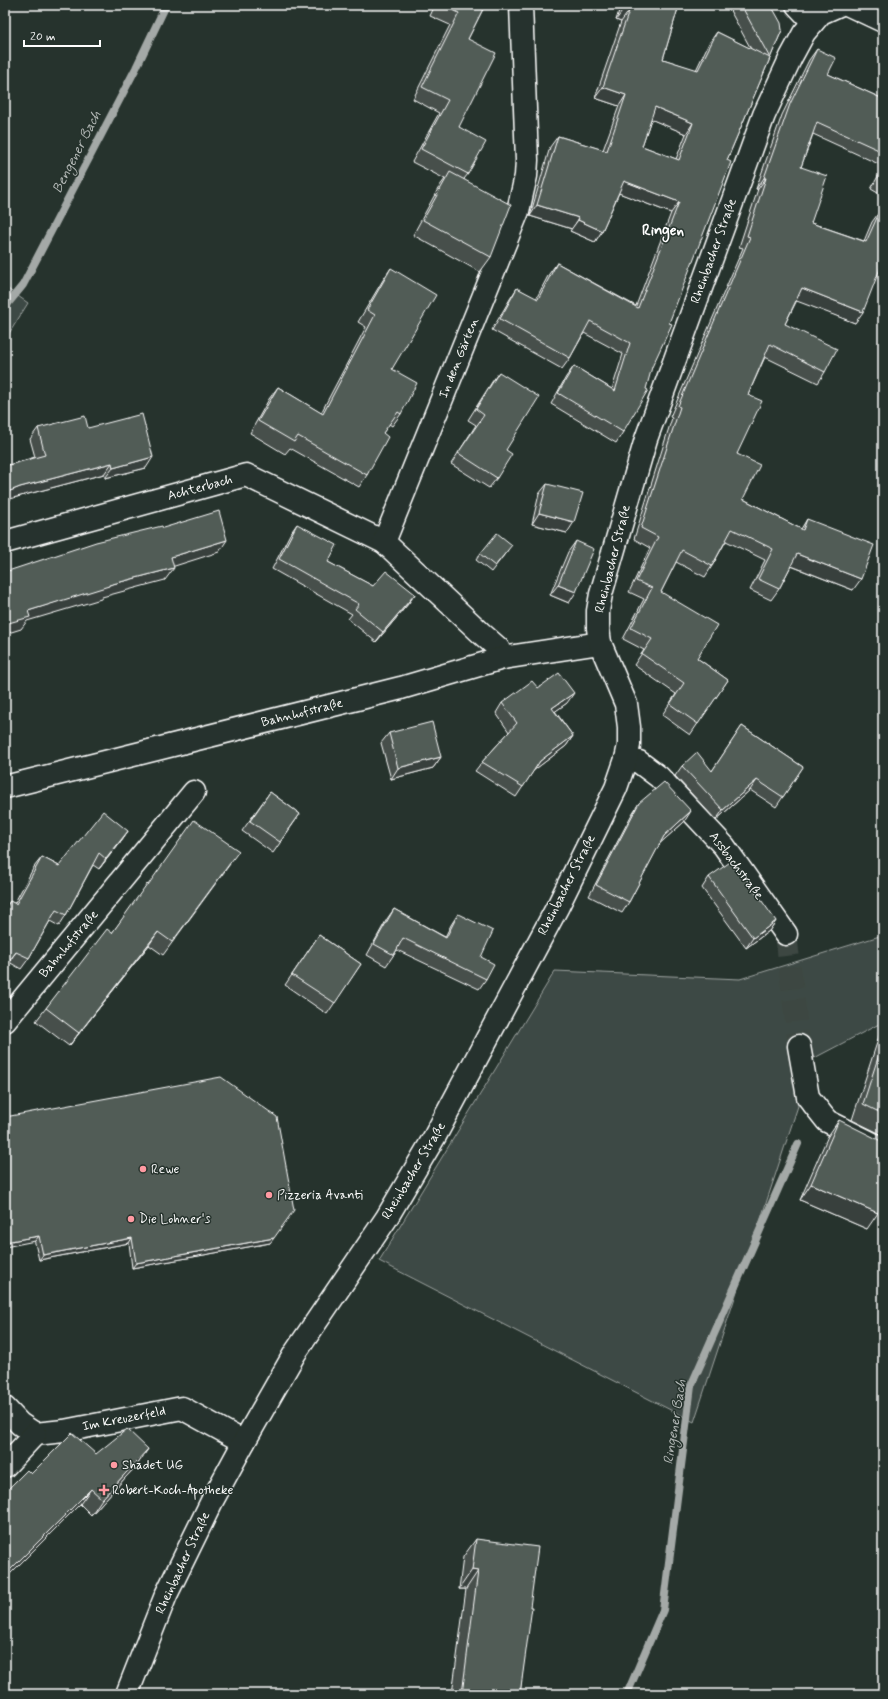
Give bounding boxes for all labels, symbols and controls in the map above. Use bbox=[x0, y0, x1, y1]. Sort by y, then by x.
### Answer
scale bar bbox=[24, 22, 100, 48]
text: 20 m bbox=[30, 29, 56, 45]
water label: Bengener Bach bbox=[49, 108, 107, 197]
street label: Rheinbacher Straße bbox=[687, 196, 741, 306]
district label: Ringen bbox=[642, 221, 685, 243]
street label: In den Gärten bbox=[435, 315, 483, 401]
street label: Achterbach bbox=[166, 471, 235, 505]
street label: Rheinbacher Straße bbox=[591, 503, 635, 615]
street label: Bahnhofstraße bbox=[259, 695, 345, 731]
street label: Assbachstraße bbox=[705, 829, 767, 903]
street label: Rheinbacher Straße bbox=[534, 832, 600, 938]
street label: Bahnhofstraße bbox=[36, 907, 102, 981]
street label: Rheinbacher Straße bbox=[378, 1119, 450, 1223]
place label: Rewe bbox=[151, 1161, 179, 1178]
marker: Rewe bbox=[138, 1164, 148, 1174]
place label: Pizzeria Avanti bbox=[277, 1187, 363, 1204]
marker: Pizzeria Avanti bbox=[264, 1190, 274, 1200]
place label: Die Lohner's bbox=[139, 1211, 211, 1228]
marker: Die Lohner's bbox=[126, 1214, 136, 1224]
water label: Ringener Bach bbox=[659, 1378, 693, 1466]
street label: Im Kreuzerfeld bbox=[81, 1403, 167, 1435]
place label: Shadet UG bbox=[122, 1457, 183, 1474]
marker: Shadet UG bbox=[109, 1460, 119, 1470]
place label: Robert-Koch-Apotheke bbox=[112, 1482, 234, 1500]
marker: Robert-Koch-Apotheke bbox=[99, 1485, 109, 1495]
street label: Rheinbacher Straße bbox=[152, 1509, 214, 1617]

